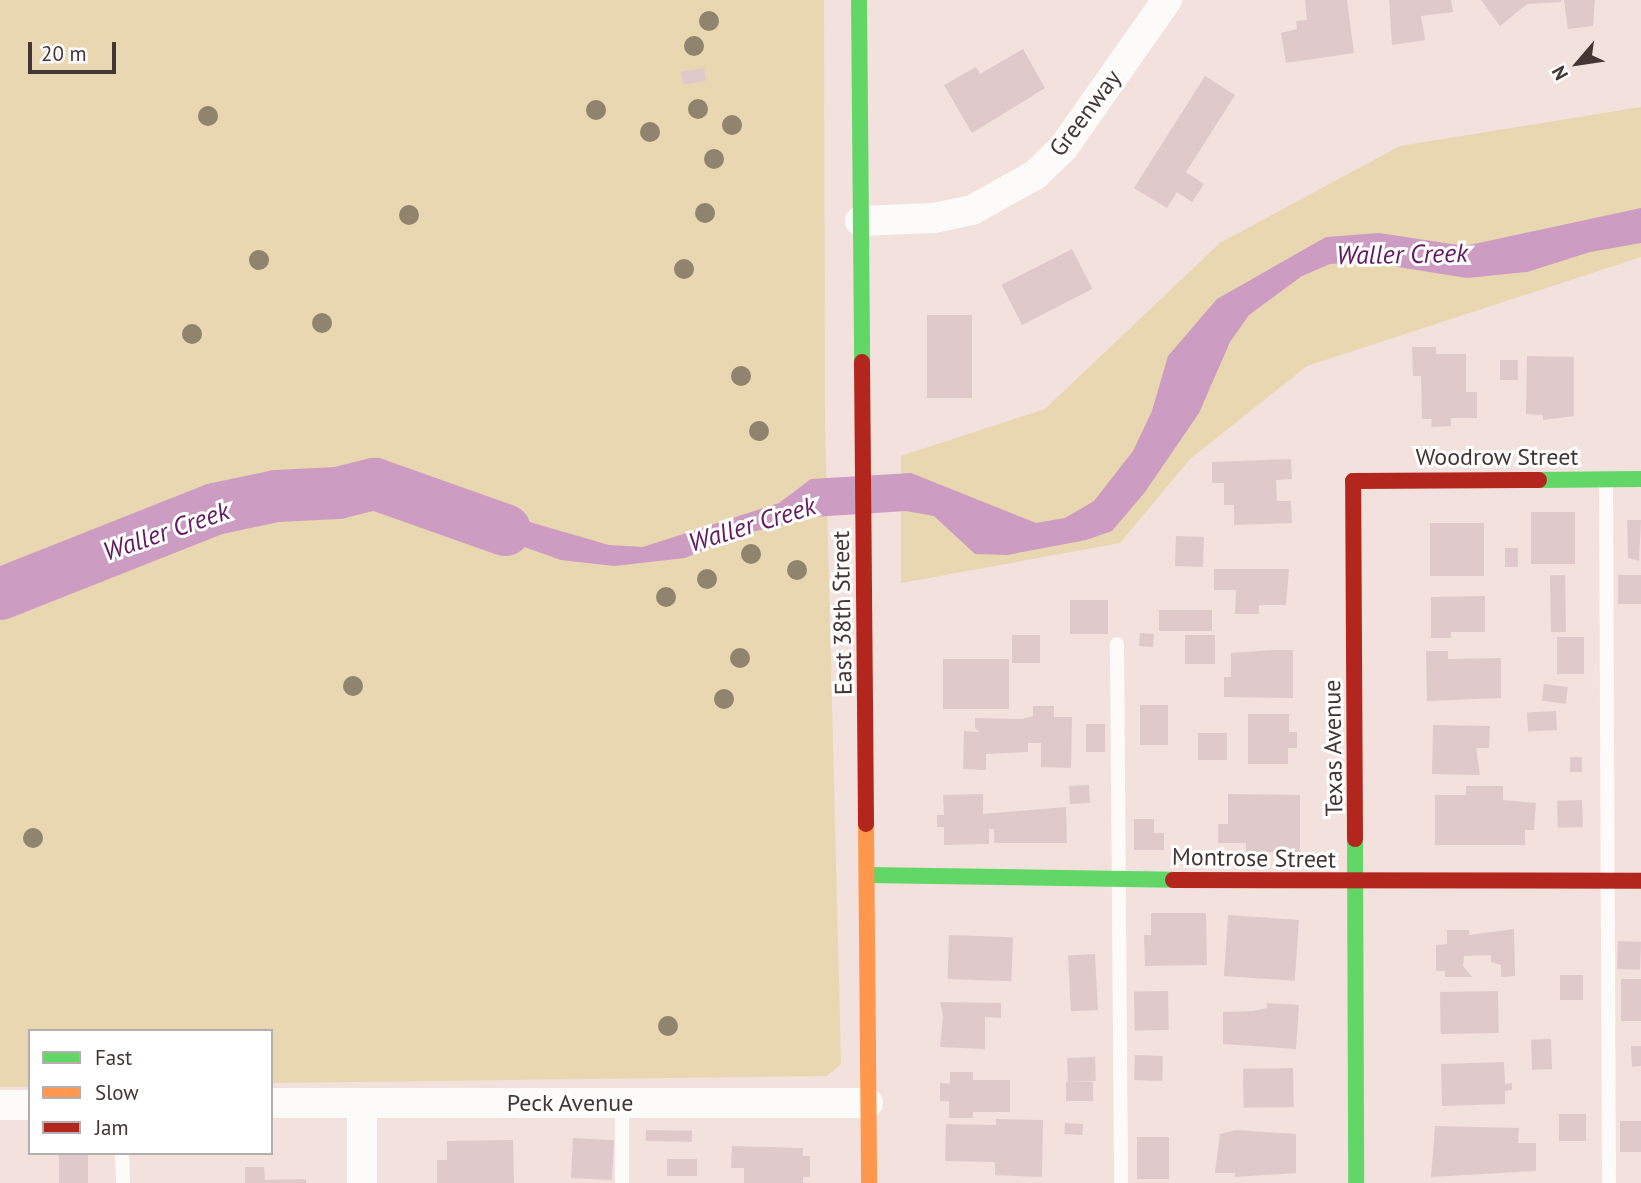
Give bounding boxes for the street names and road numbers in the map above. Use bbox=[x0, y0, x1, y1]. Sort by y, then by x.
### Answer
street label: Greenway bbox=[1043, 64, 1127, 162]
street label: Woodrow Street bbox=[1415, 443, 1579, 471]
street label: East 38th Street bbox=[826, 530, 858, 696]
street label: Texas Avenue bbox=[1317, 679, 1349, 817]
street label: Montrose Street bbox=[1172, 842, 1336, 874]
street label: Peck Avenue bbox=[506, 1089, 634, 1117]

